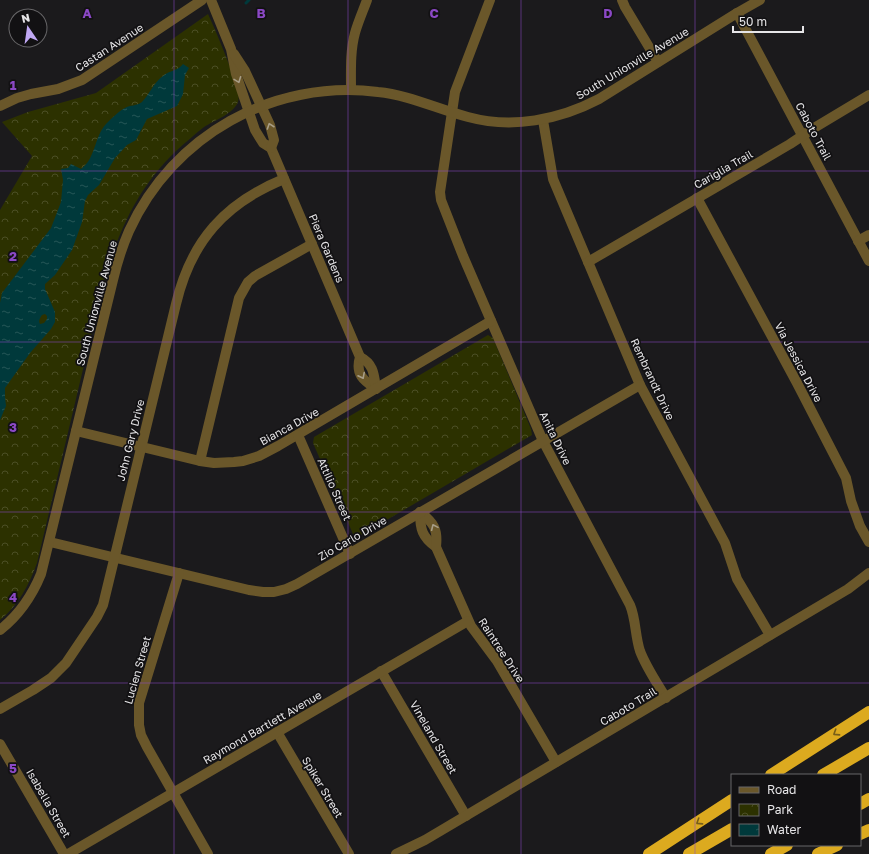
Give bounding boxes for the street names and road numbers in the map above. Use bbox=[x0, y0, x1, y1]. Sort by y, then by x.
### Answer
street label: Castan Avenue bbox=[73, 20, 145, 74]
street label: South Unionville Avenue bbox=[573, 24, 691, 102]
street label: Caboto Trail bbox=[793, 100, 835, 163]
street label: Cariglia Trail bbox=[691, 147, 755, 191]
street label: Piera Gardens bbox=[307, 212, 347, 285]
street label: South Unionville Avenue bbox=[73, 239, 119, 367]
street label: Via Jessica Drive bbox=[772, 320, 826, 404]
street label: Rembrandt Drive bbox=[628, 336, 678, 422]
street label: John Gary Drive bbox=[114, 398, 146, 482]
street label: Bianca Drive bbox=[257, 404, 321, 448]
street label: Anita Drive bbox=[538, 409, 574, 467]
street label: Attilio Street bbox=[315, 456, 355, 522]
street label: Zio Carlo Drive bbox=[315, 513, 389, 563]
street label: Raintree Drive bbox=[476, 615, 528, 685]
street label: Lucien Street bbox=[121, 635, 153, 705]
street label: Caboto Trail bbox=[597, 684, 659, 728]
street label: Raymond Bartlett Avenue bbox=[200, 688, 324, 766]
street label: Vineland Street bbox=[408, 698, 460, 776]
street label: Spiker Street bbox=[300, 754, 346, 820]
street label: Isabella Street bbox=[24, 766, 74, 840]

